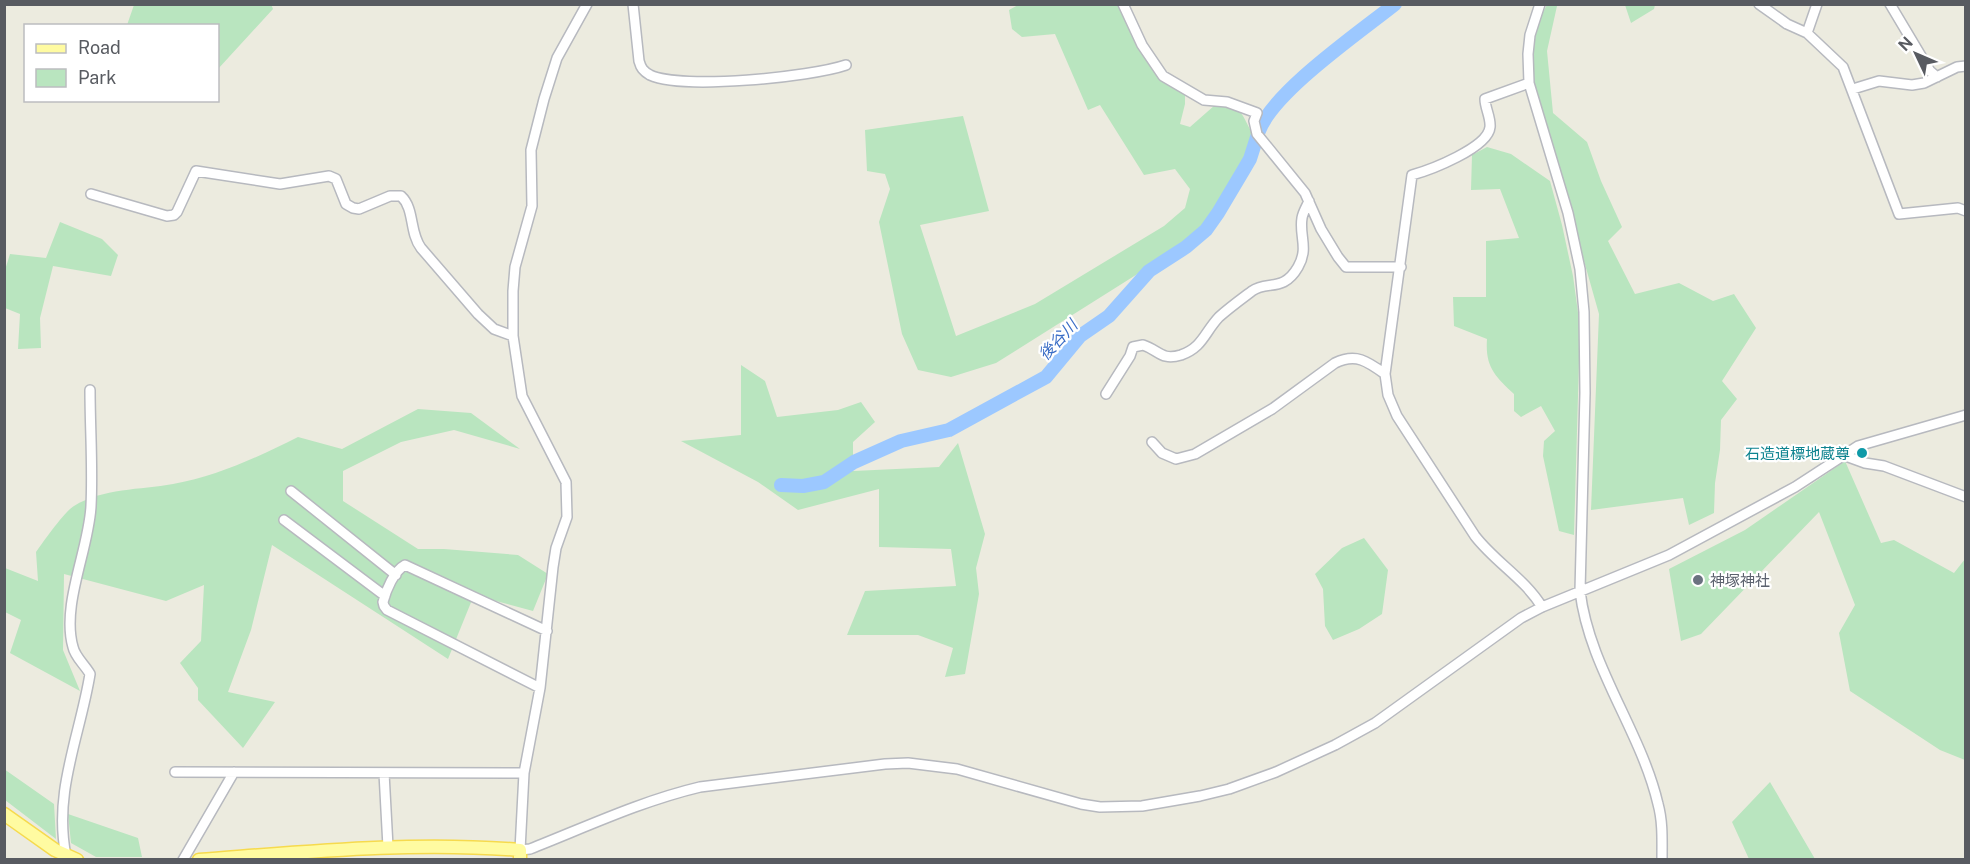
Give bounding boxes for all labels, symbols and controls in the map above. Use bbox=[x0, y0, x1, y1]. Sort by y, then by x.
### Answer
legend bbox=[24, 24, 219, 102]
north arrow bbox=[1886, 24, 1946, 84]
text: N bbox=[1894, 33, 1917, 55]
text: Road bbox=[78, 37, 121, 58]
text: Park bbox=[78, 67, 116, 88]
water label: 後谷川 bbox=[1035, 315, 1083, 364]
place label: 石造道標地蔵尊 bbox=[1745, 445, 1850, 462]
marker: 石造道標地蔵尊 bbox=[1855, 446, 1869, 460]
place label: 神塚神社 bbox=[1710, 572, 1770, 589]
marker: 神塚神社 bbox=[1691, 573, 1705, 587]

